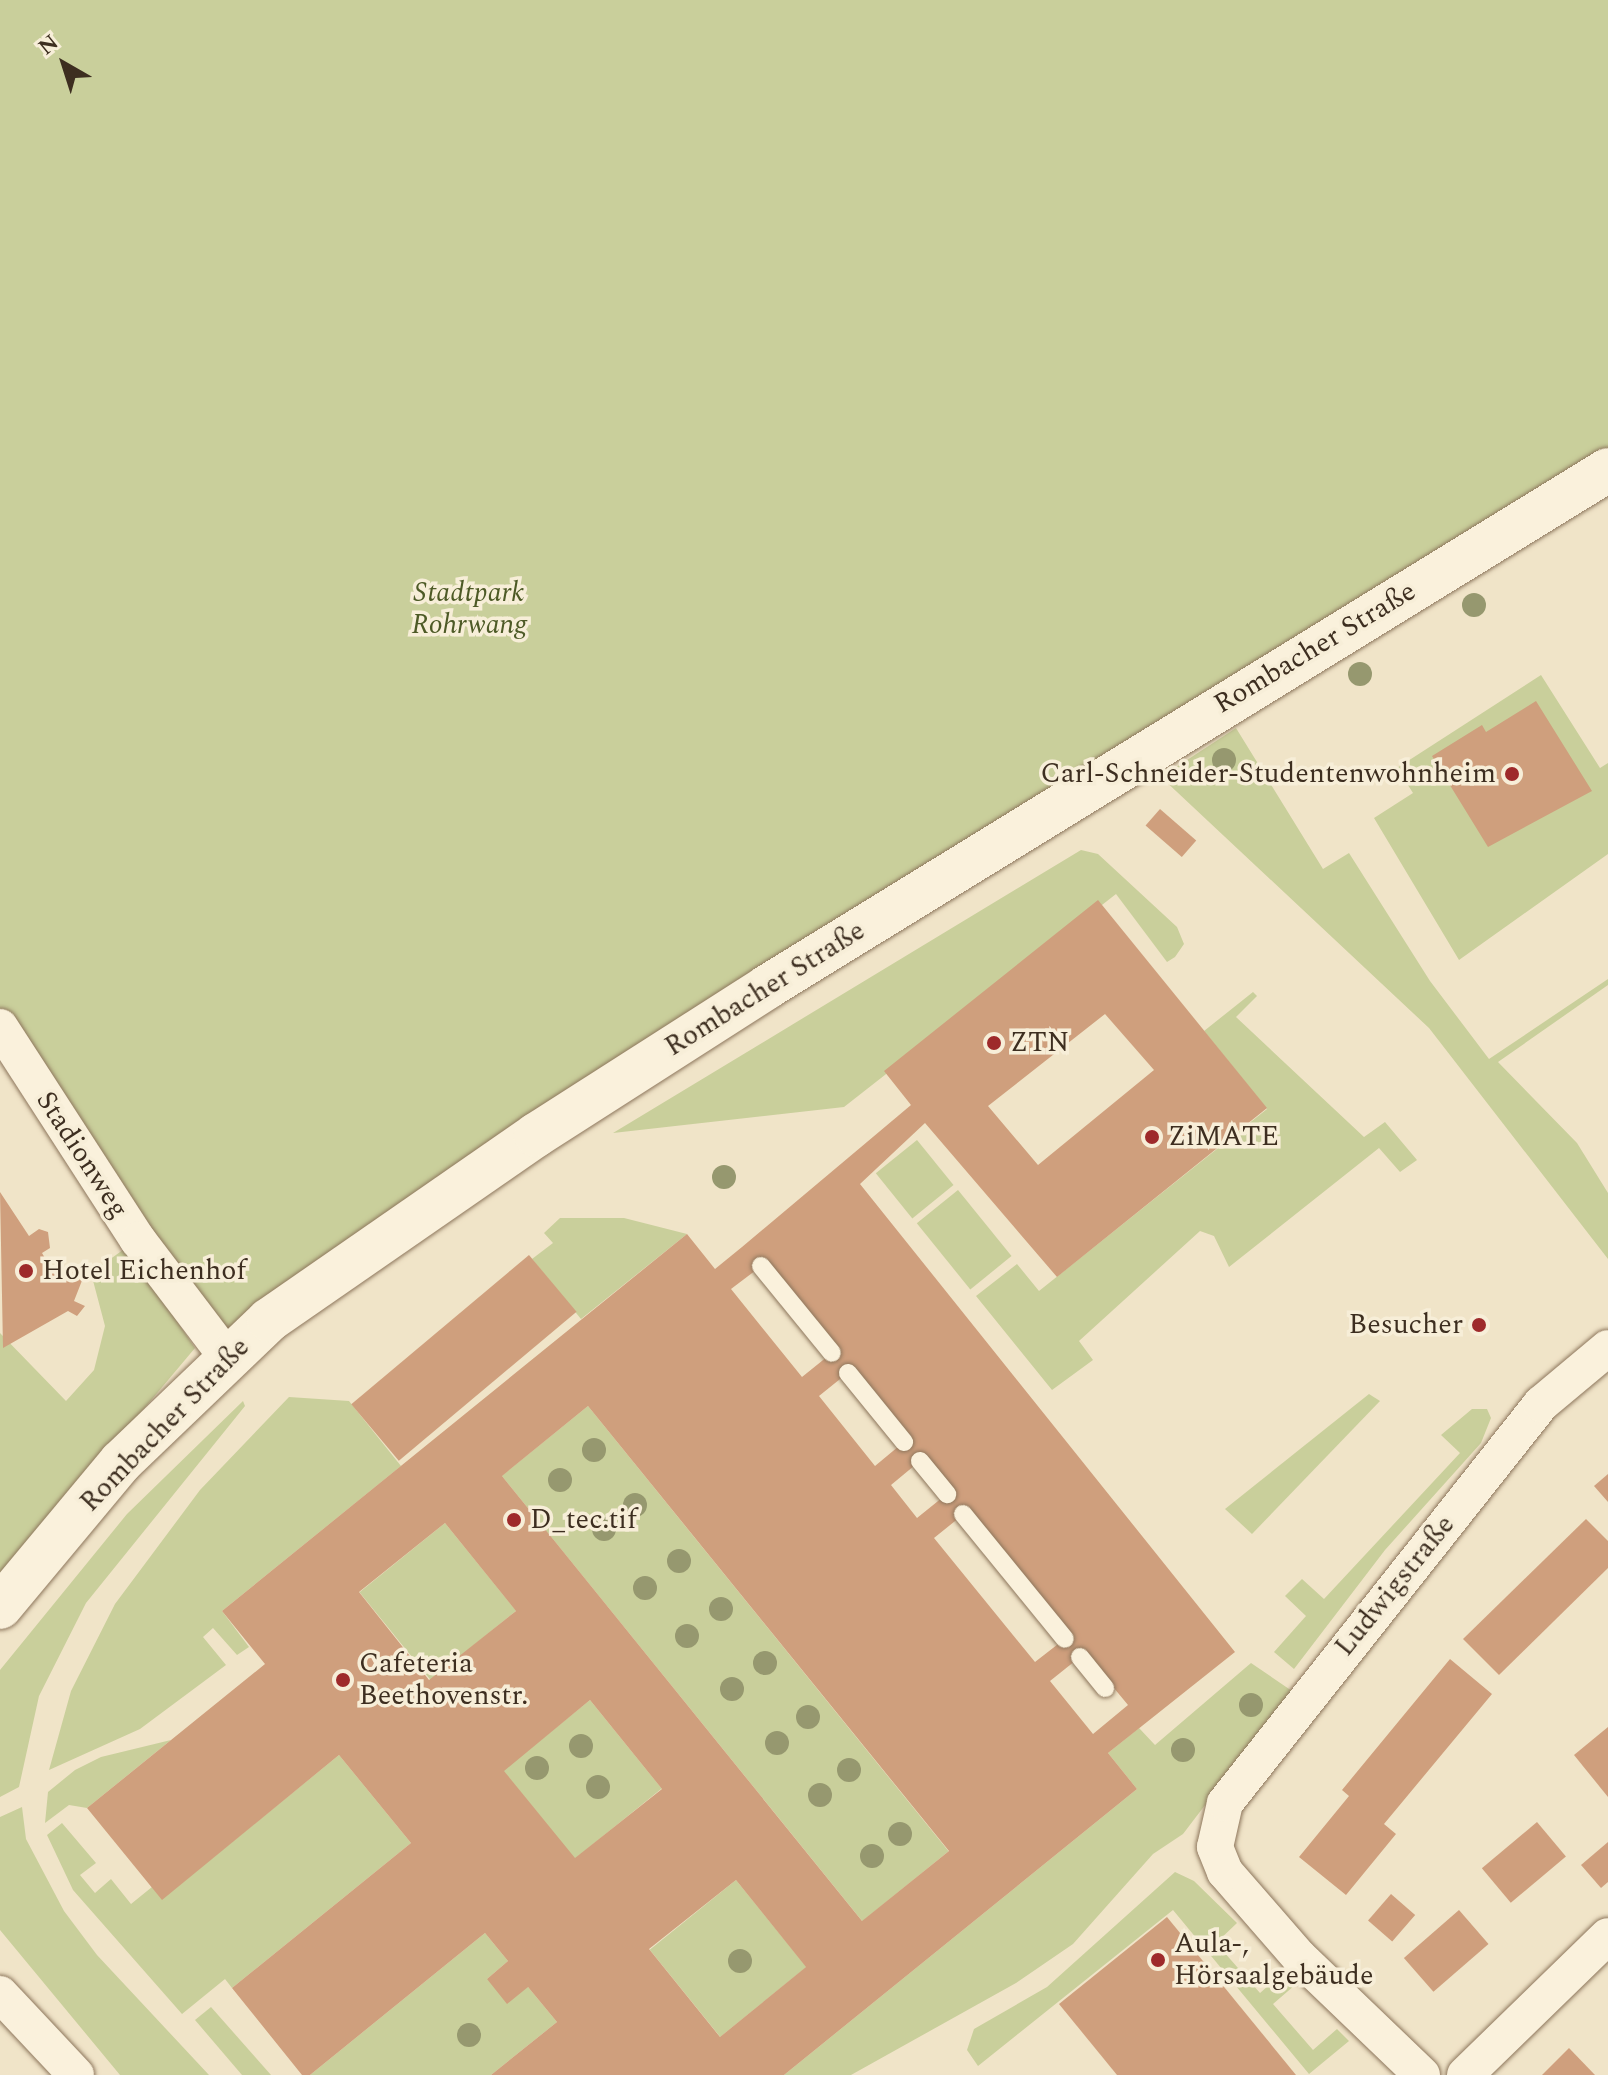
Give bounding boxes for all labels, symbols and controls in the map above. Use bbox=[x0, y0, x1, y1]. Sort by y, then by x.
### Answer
north arrow bbox=[24, 24, 104, 104]
text: N bbox=[31, 26, 66, 63]
street label: Rombacher Straße bbox=[1208, 575, 1422, 721]
park label: Stadtpark Rohrwang bbox=[411, 576, 527, 642]
place label: Carl-Schneider-Studentenwohnheim bbox=[1041, 757, 1496, 791]
marker: Carl-Schneider-Studentenwohnheim bbox=[1503, 765, 1521, 783]
street label: Rombacher Straße bbox=[659, 914, 871, 1064]
place label: ZTN bbox=[1010, 1026, 1069, 1060]
marker: ZTN bbox=[985, 1034, 1003, 1052]
street label: Stadionweg bbox=[29, 1085, 135, 1225]
place label: ZiMATE bbox=[1168, 1120, 1279, 1154]
marker: ZiMATE bbox=[1143, 1128, 1161, 1146]
place label: Hotel Eichenhof bbox=[42, 1254, 246, 1288]
marker: Hotel Eichenhof bbox=[17, 1262, 35, 1280]
place label: Besucher bbox=[1349, 1308, 1463, 1342]
marker: Besucher bbox=[1470, 1316, 1488, 1334]
street label: Rombacher Straße bbox=[73, 1331, 257, 1519]
place label: D_tec.tif bbox=[530, 1503, 637, 1537]
street label: Ludwigstraße bbox=[1328, 1509, 1462, 1663]
marker: D_tec.tif bbox=[505, 1511, 523, 1529]
place label: Cafeteria Beethovenstr. bbox=[359, 1647, 528, 1713]
marker: Cafeteria Beethovenstr. bbox=[334, 1671, 352, 1689]
place label: Aula-, Hörsaalgebäude bbox=[1174, 1927, 1373, 1993]
marker: Aula-, Hörsaalgebäude bbox=[1149, 1951, 1167, 1969]

